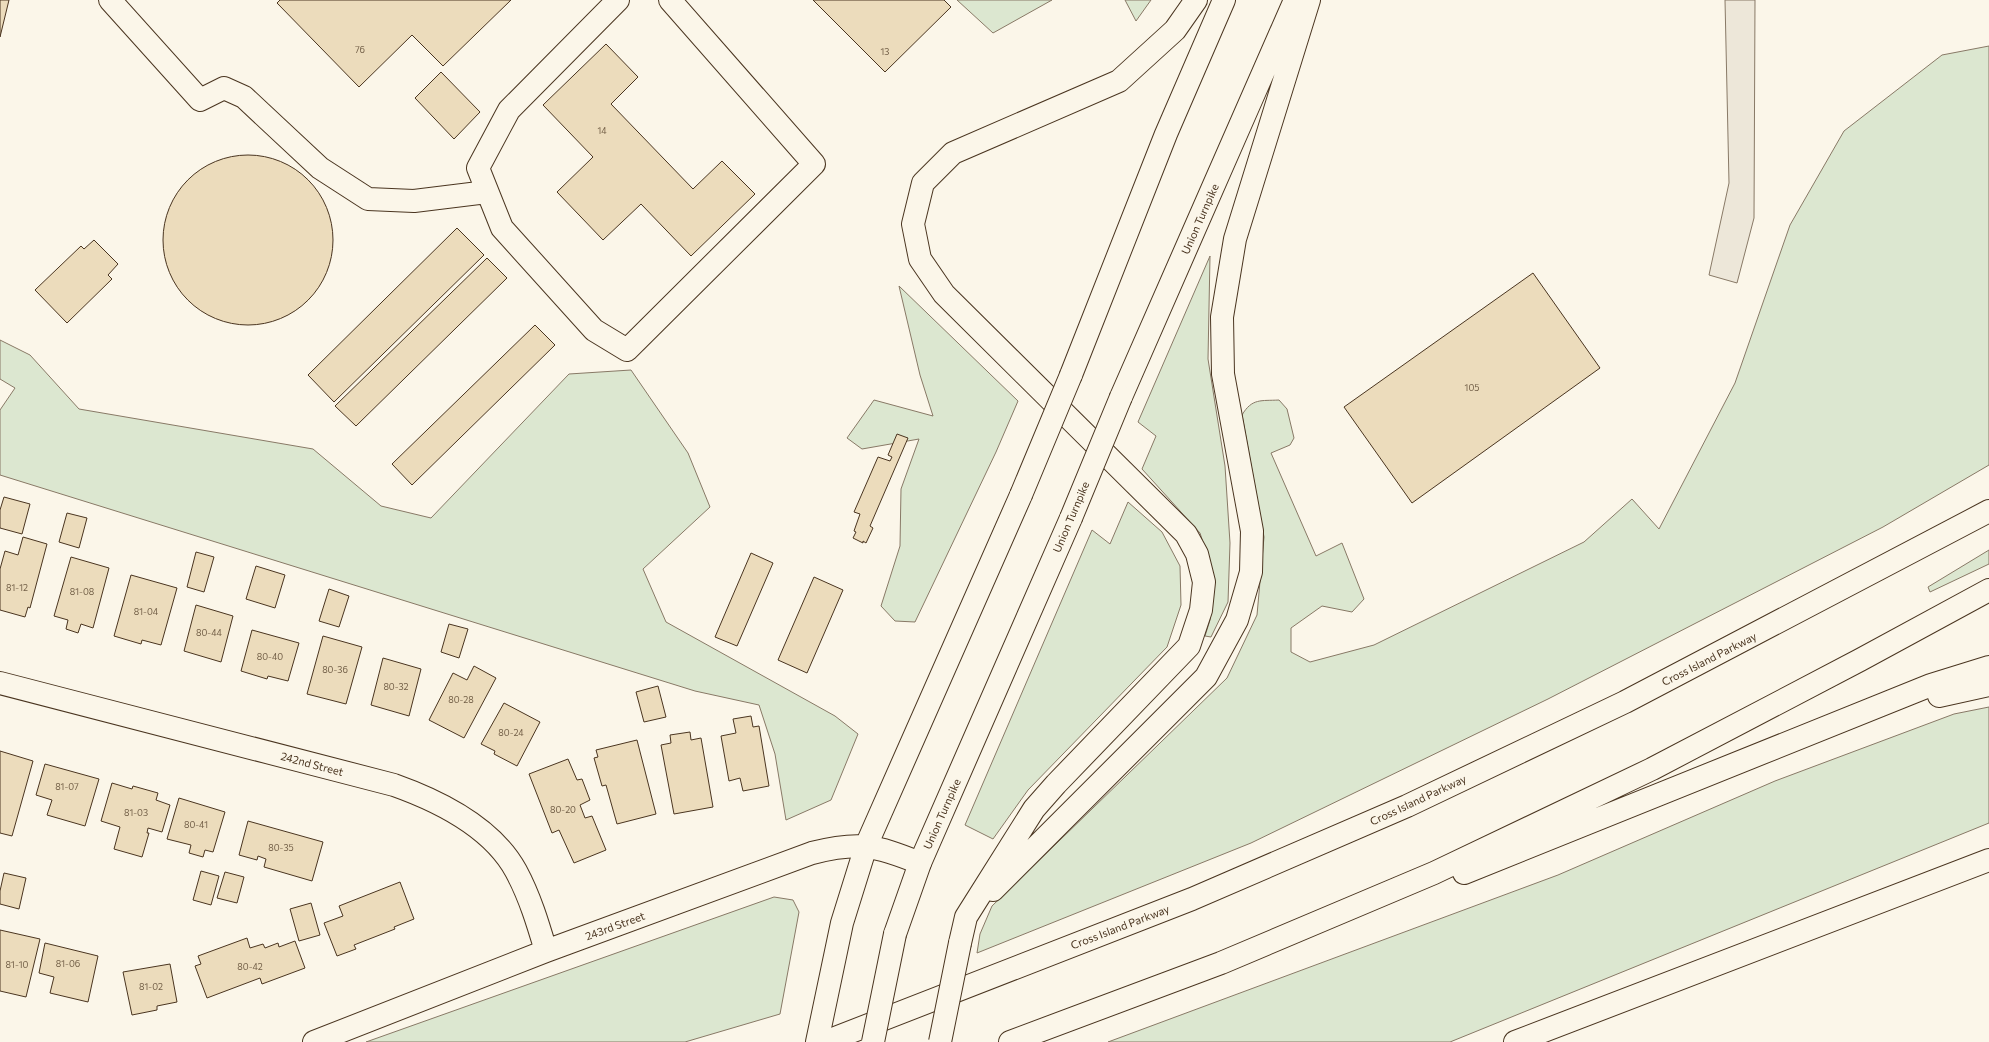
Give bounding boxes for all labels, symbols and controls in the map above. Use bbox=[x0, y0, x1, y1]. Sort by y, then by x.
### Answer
house number: 76 bbox=[355, 44, 365, 55]
house number: 13 bbox=[881, 46, 889, 57]
house number: 14 bbox=[597, 125, 607, 136]
street label: Union Turnpike bbox=[1178, 181, 1221, 256]
house number: 105 bbox=[1465, 382, 1479, 393]
street label: Union Turnpike bbox=[1050, 479, 1091, 554]
house number: 81-12 bbox=[6, 582, 28, 593]
house number: 81-08 bbox=[70, 586, 94, 597]
house number: 81-04 bbox=[134, 606, 159, 617]
house number: 80-44 bbox=[196, 627, 223, 638]
street label: Cross Island Parkway bbox=[1659, 629, 1759, 688]
house number: 80-40 bbox=[257, 651, 283, 662]
house number: 80-36 bbox=[322, 664, 348, 675]
house number: 80-32 bbox=[383, 681, 409, 692]
house number: 80-28 bbox=[448, 694, 474, 705]
house number: 80-24 bbox=[498, 727, 524, 738]
street label: 242nd Street bbox=[279, 749, 345, 778]
street label: Cross Island Parkway bbox=[1368, 771, 1468, 828]
street label: Union Turnpike bbox=[920, 776, 963, 851]
house number: 81-07 bbox=[55, 781, 79, 792]
house number: 80-20 bbox=[550, 804, 576, 815]
house number: 81-03 bbox=[124, 807, 148, 818]
house number: 80-41 bbox=[184, 819, 208, 830]
house number: 80-35 bbox=[268, 842, 294, 853]
street label: Cross Island Parkway bbox=[1069, 902, 1171, 951]
street label: 243rd Street bbox=[583, 909, 647, 942]
house number: 81-06 bbox=[56, 958, 80, 969]
house number: 81-10 bbox=[6, 959, 29, 970]
house number: 80-42 bbox=[237, 961, 263, 972]
house number: 81-02 bbox=[139, 981, 163, 992]

